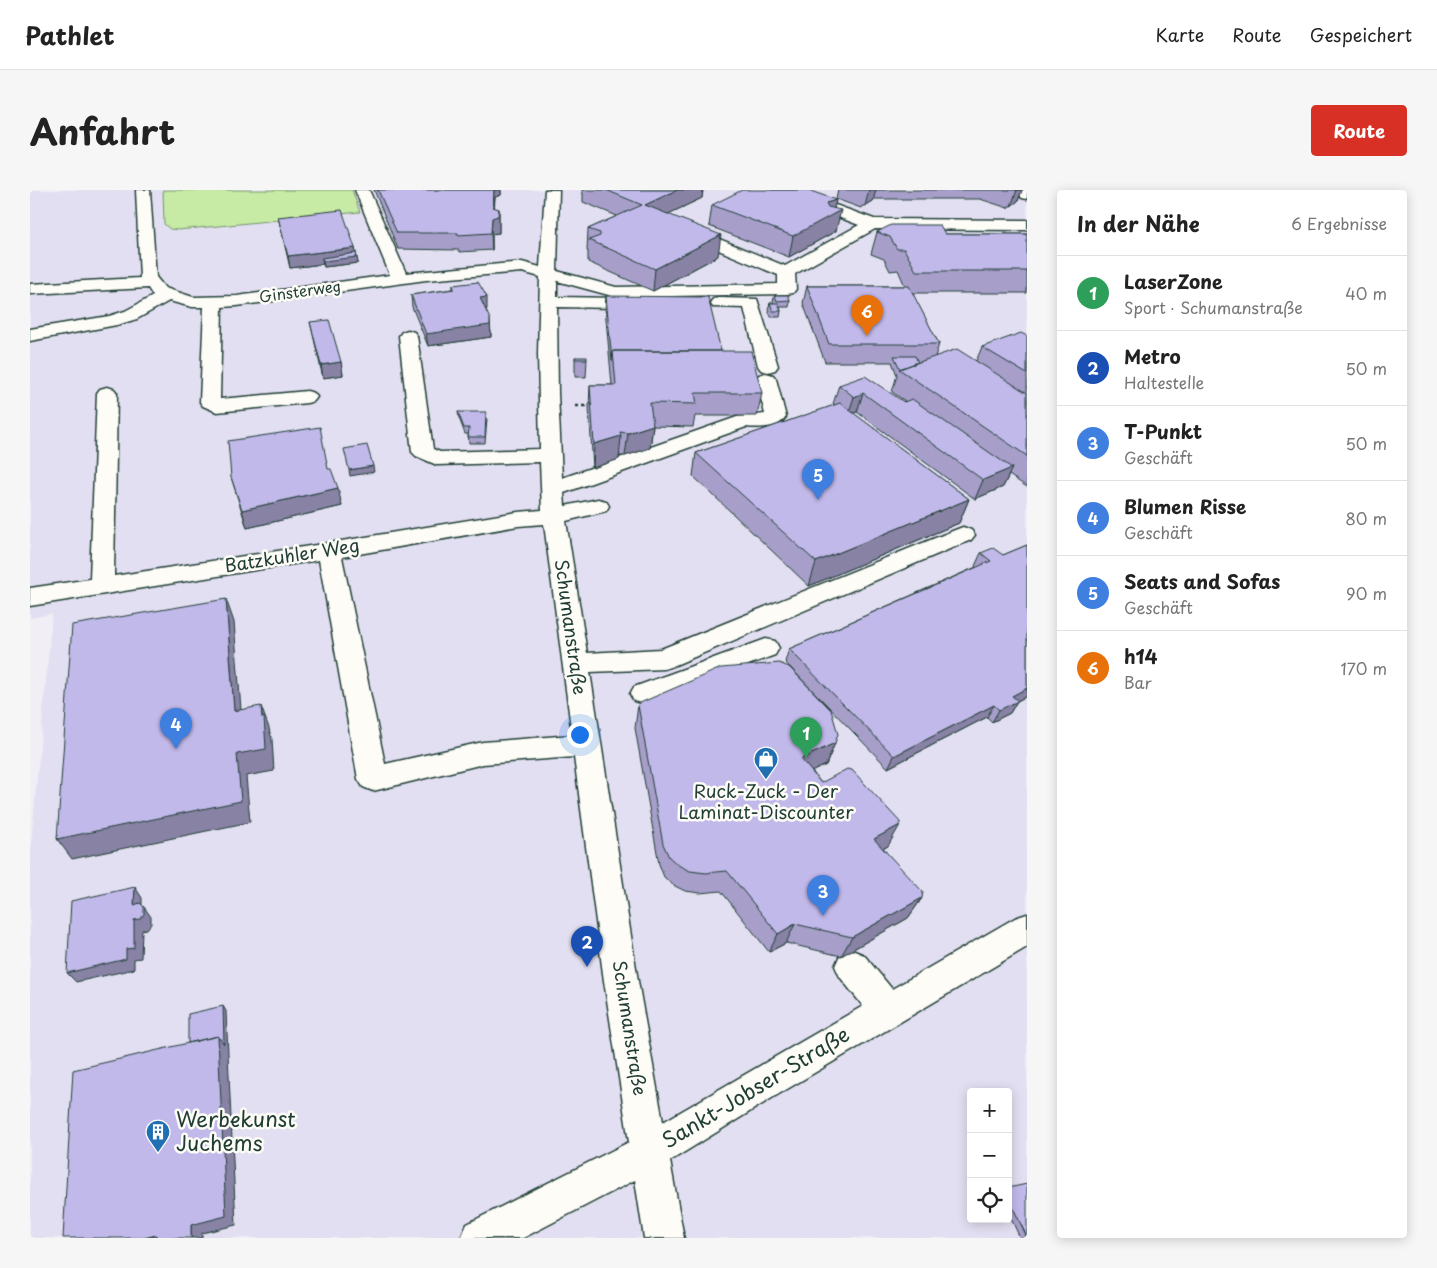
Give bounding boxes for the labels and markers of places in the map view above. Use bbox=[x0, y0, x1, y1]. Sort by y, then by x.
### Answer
pin: 6 bbox=[851, 295, 883, 336]
pin: 5 bbox=[802, 459, 834, 500]
pin: 4 bbox=[160, 708, 192, 749]
pin: 1 bbox=[790, 717, 822, 758]
shop icon: Ruck-Zuck - Der Laminat-Discounter bbox=[753, 746, 779, 780]
place label: Ruck-Zuck - Der Laminat-Discounter bbox=[678, 777, 854, 825]
pin: 3 bbox=[807, 875, 839, 916]
pin: 2 bbox=[571, 926, 603, 967]
place label: Werbekunst Juchems bbox=[176, 1102, 296, 1158]
building icon: Werbekunst Juchems bbox=[145, 1119, 171, 1153]

